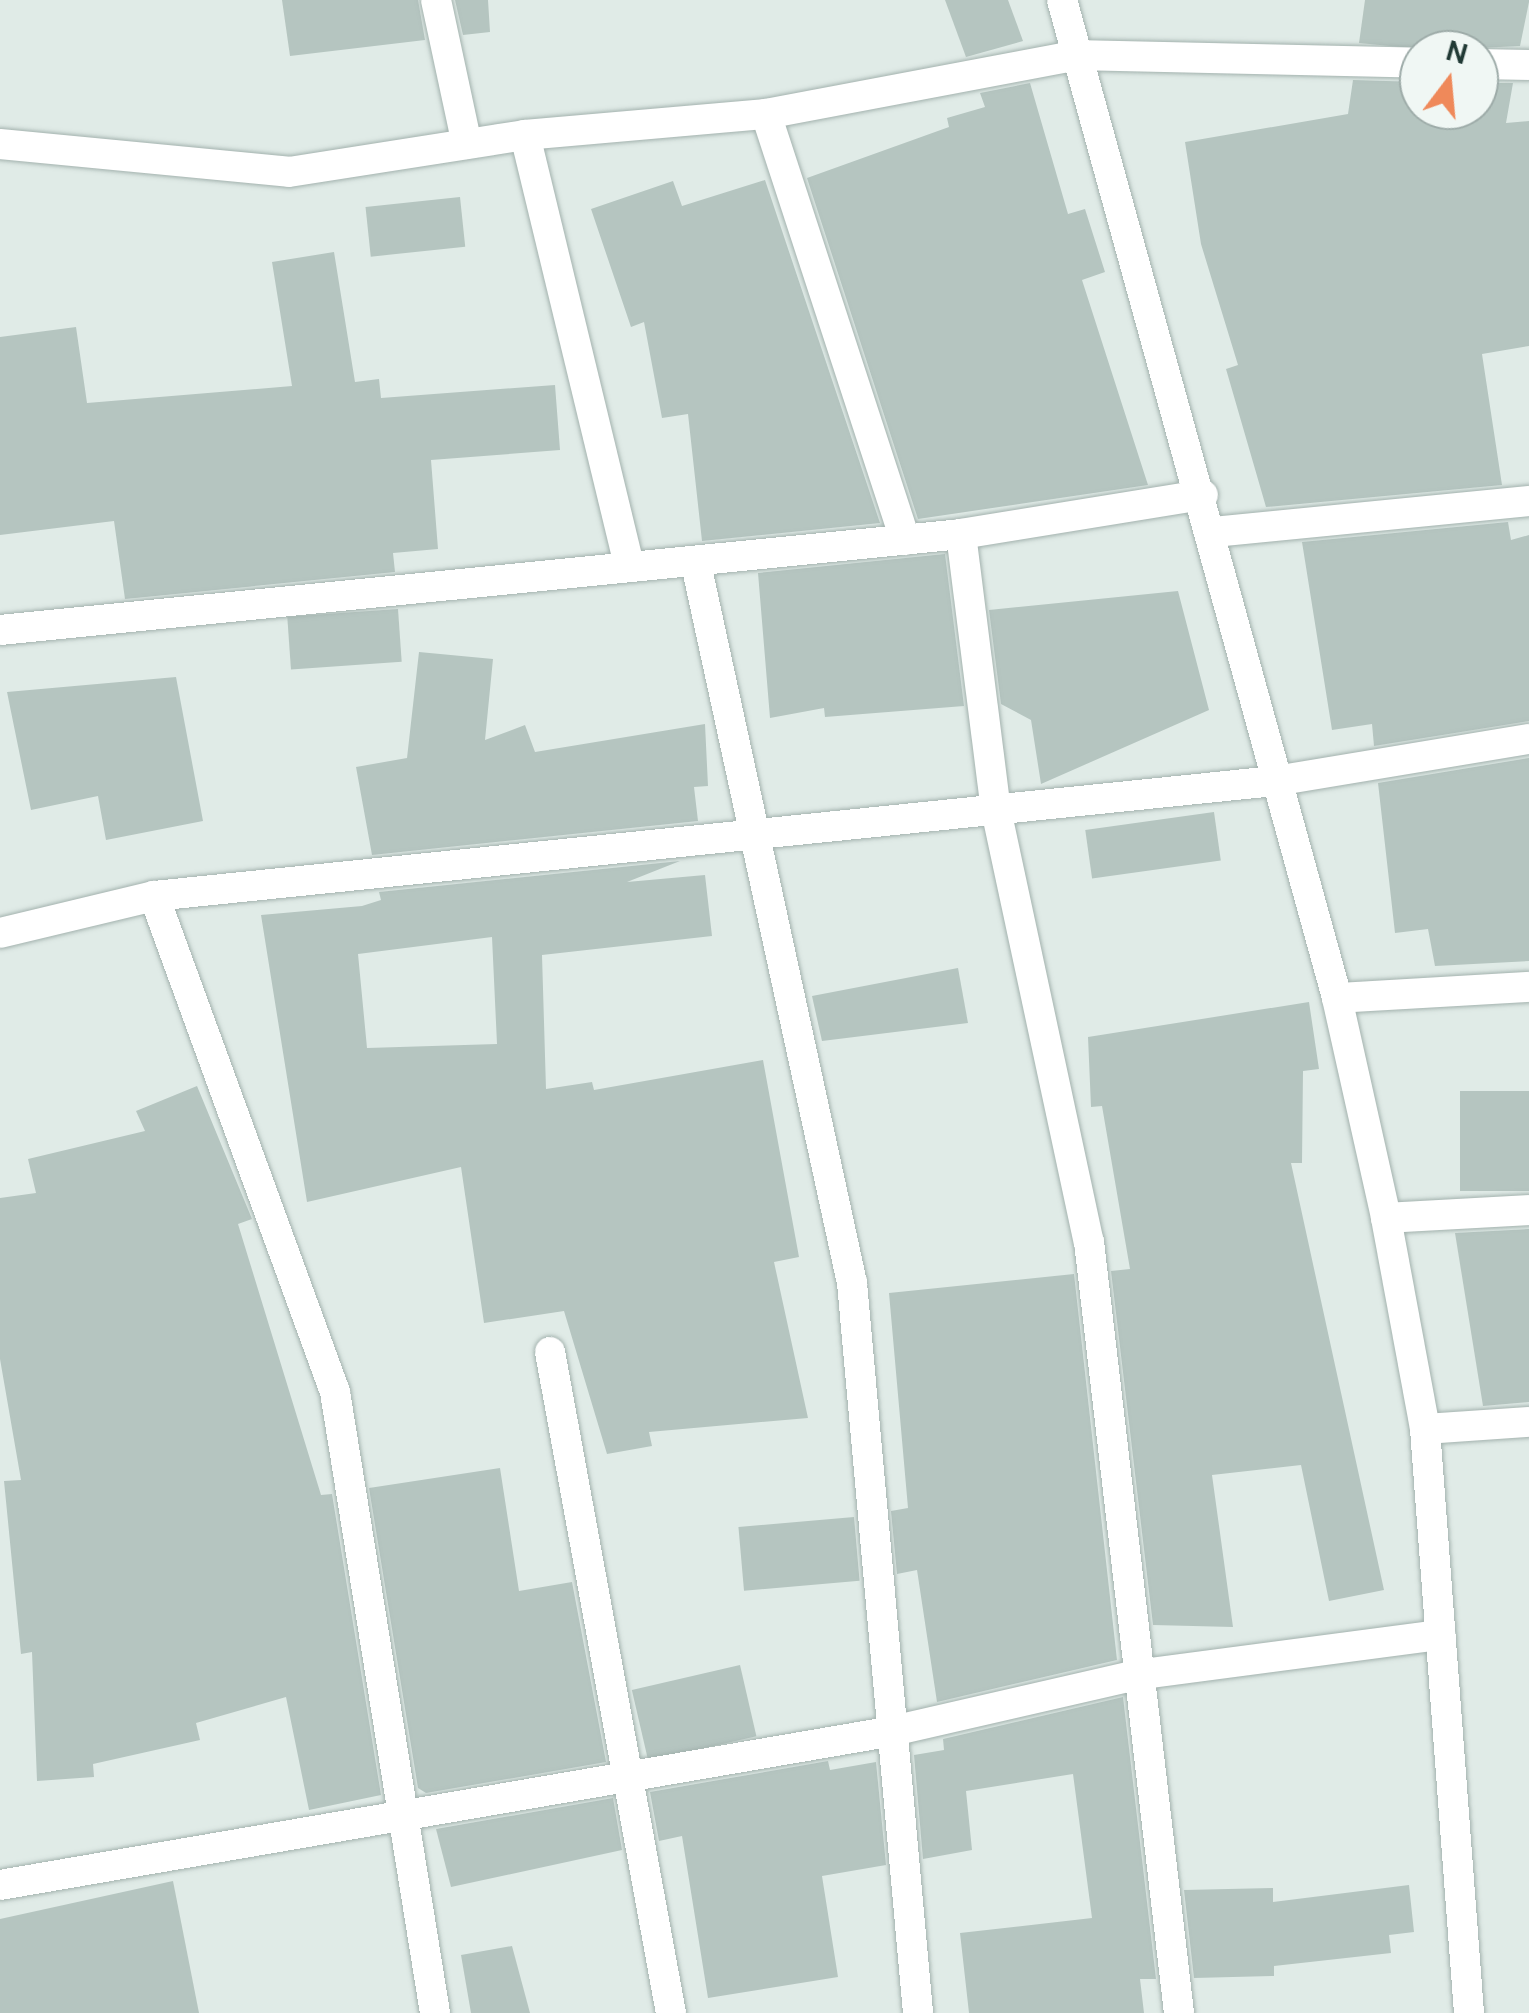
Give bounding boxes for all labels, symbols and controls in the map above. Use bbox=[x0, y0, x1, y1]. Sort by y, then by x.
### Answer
north arrow bbox=[1399, 30, 1499, 130]
text: N bbox=[1442, 32, 1472, 73]

